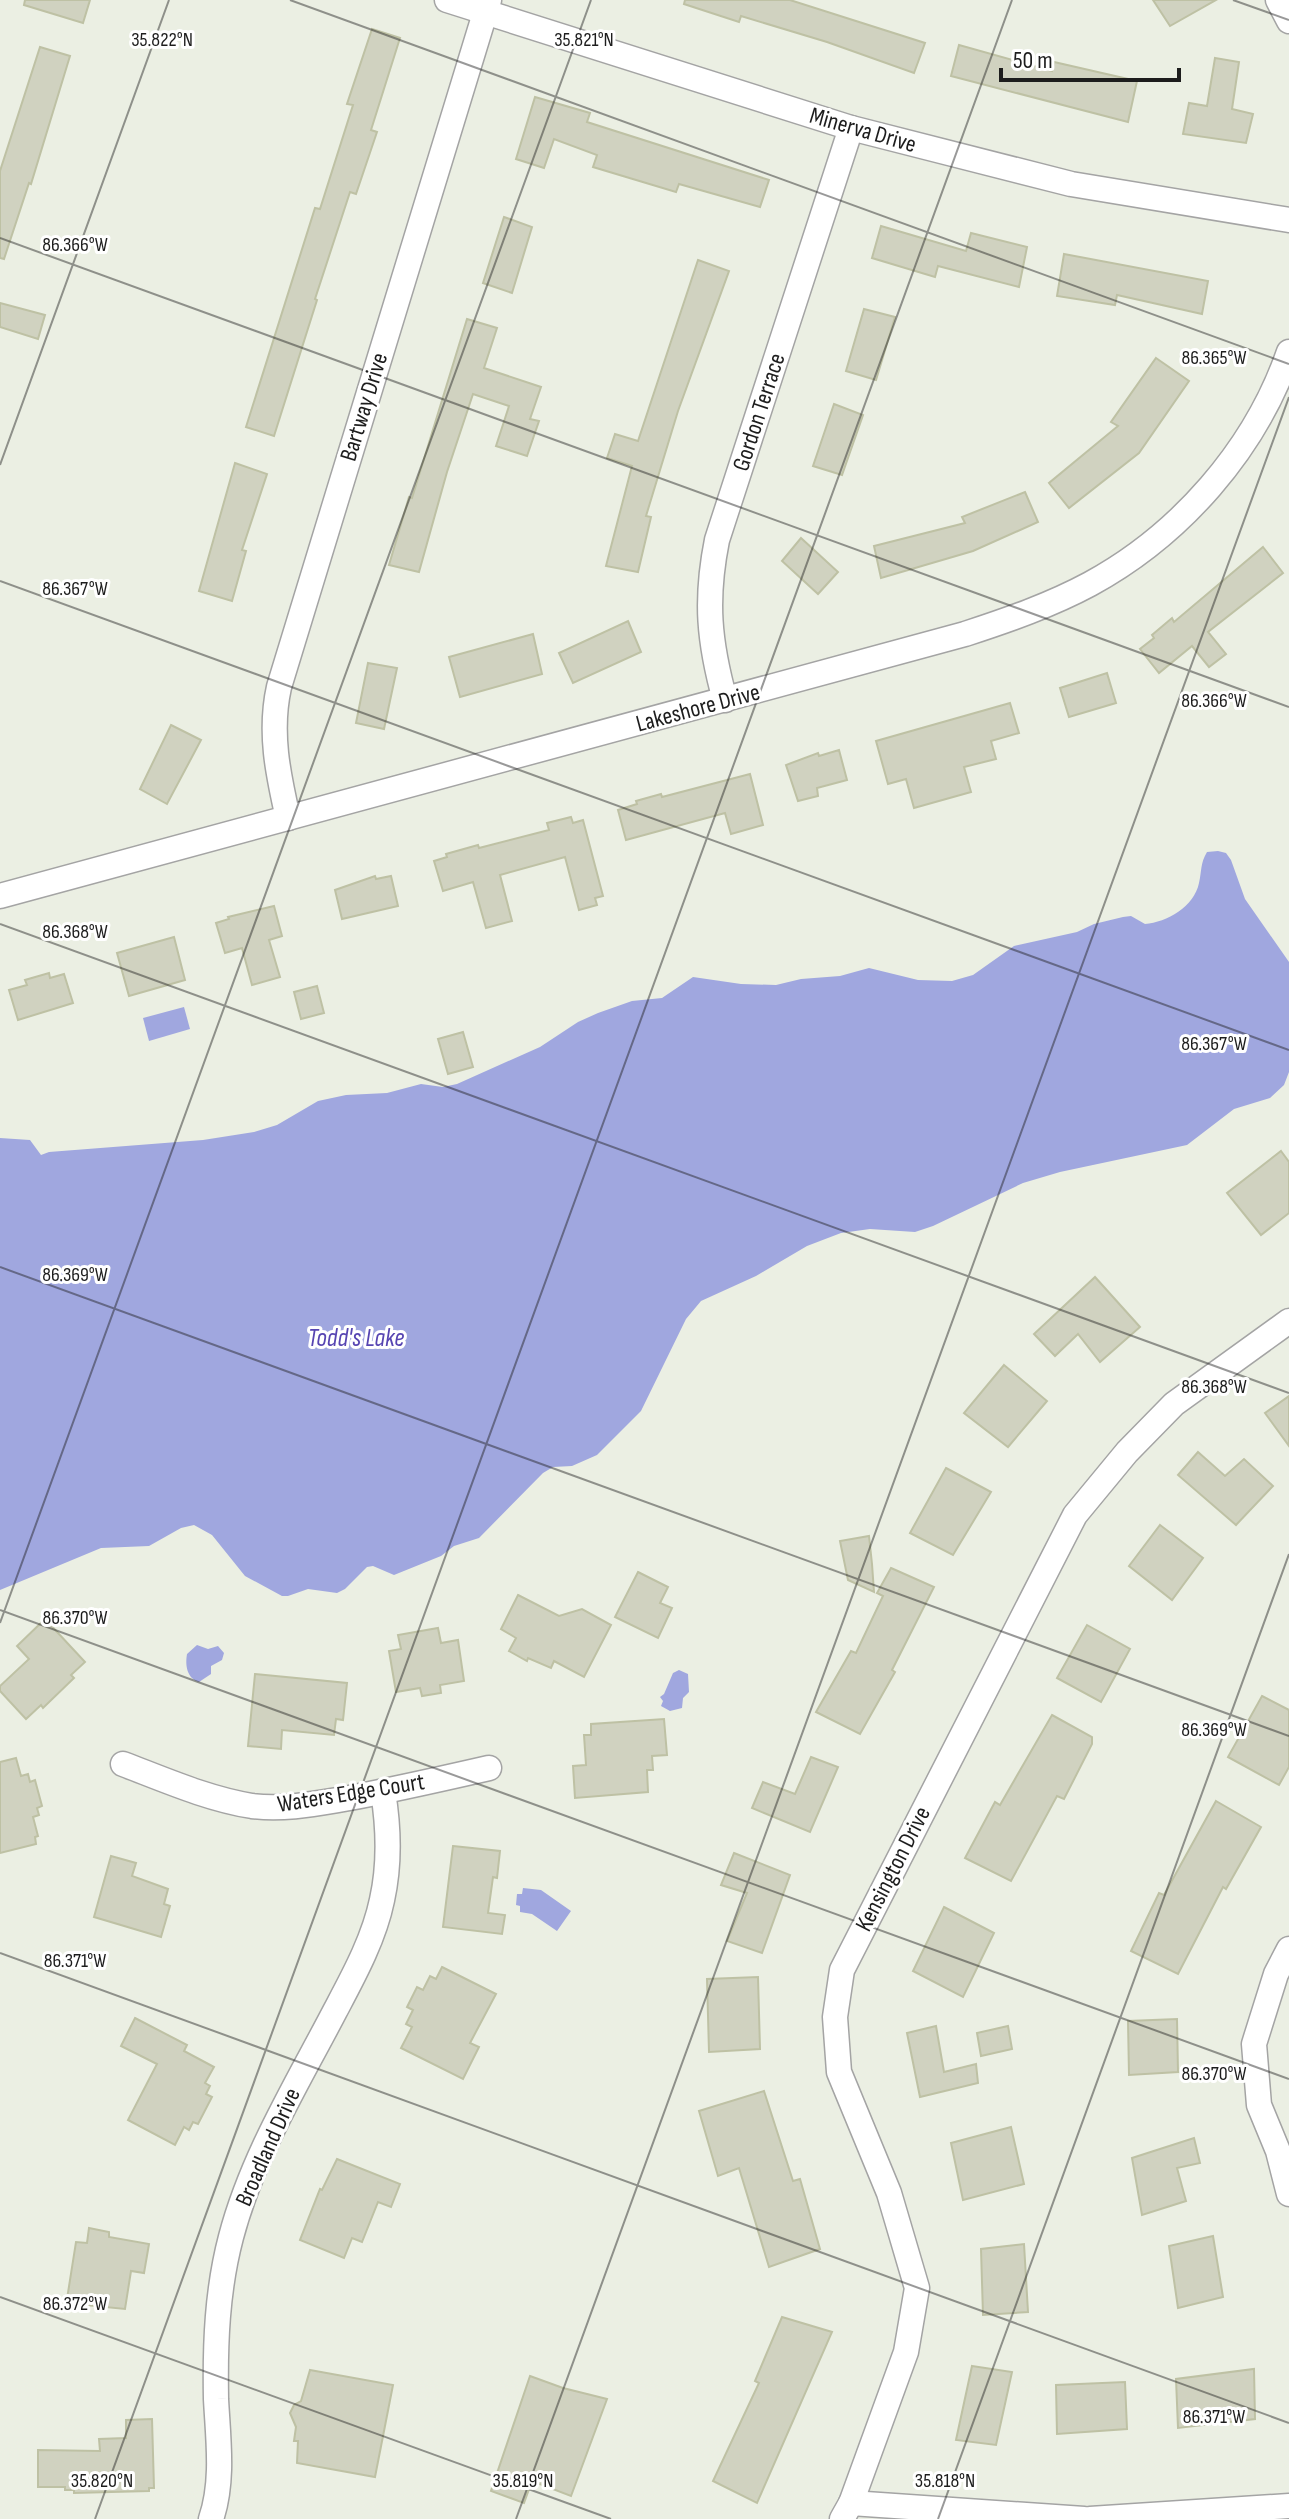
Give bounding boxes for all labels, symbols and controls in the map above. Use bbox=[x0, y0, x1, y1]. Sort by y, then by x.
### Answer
text: 35.822°N bbox=[131, 28, 193, 52]
text: 35.821°N bbox=[554, 28, 614, 52]
scale bar bbox=[1001, 32, 1179, 82]
text: 50 m bbox=[1013, 46, 1053, 75]
street label: Minerva Drive bbox=[806, 101, 920, 159]
text: 86.366°W bbox=[42, 233, 108, 257]
text: 86.365°W bbox=[1182, 346, 1246, 370]
street label: Bartway Drive bbox=[334, 349, 394, 465]
street label: Gordon Terrace bbox=[726, 349, 792, 475]
text: 86.367°W bbox=[42, 577, 108, 601]
street label: Lakeshore Drive bbox=[633, 678, 763, 738]
text: 86.366°W bbox=[1181, 689, 1247, 713]
text: 86.368°W bbox=[42, 920, 108, 944]
text: 86.367°W bbox=[1181, 1032, 1247, 1056]
text: 86.369°W bbox=[42, 1263, 108, 1287]
water label: Todd's Lake bbox=[308, 1323, 404, 1354]
text: 86.368°W bbox=[1181, 1375, 1247, 1399]
text: 86.370°W bbox=[42, 1606, 108, 1630]
text: 86.369°W bbox=[1181, 1718, 1247, 1742]
street label: Waters Edge Court bbox=[275, 1767, 427, 1819]
street label: Kensington Drive bbox=[849, 1802, 937, 1936]
text: 86.371°W bbox=[44, 1949, 106, 1973]
text: 86.370°W bbox=[1181, 2062, 1247, 2086]
street label: Broadland Drive bbox=[229, 2084, 307, 2210]
text: 86.372°W bbox=[43, 2292, 107, 2316]
text: 86.371°W bbox=[1183, 2405, 1245, 2429]
text: 35.820°N bbox=[71, 2469, 133, 2493]
text: 35.819°N bbox=[493, 2469, 553, 2493]
text: 35.818°N bbox=[915, 2469, 975, 2493]

